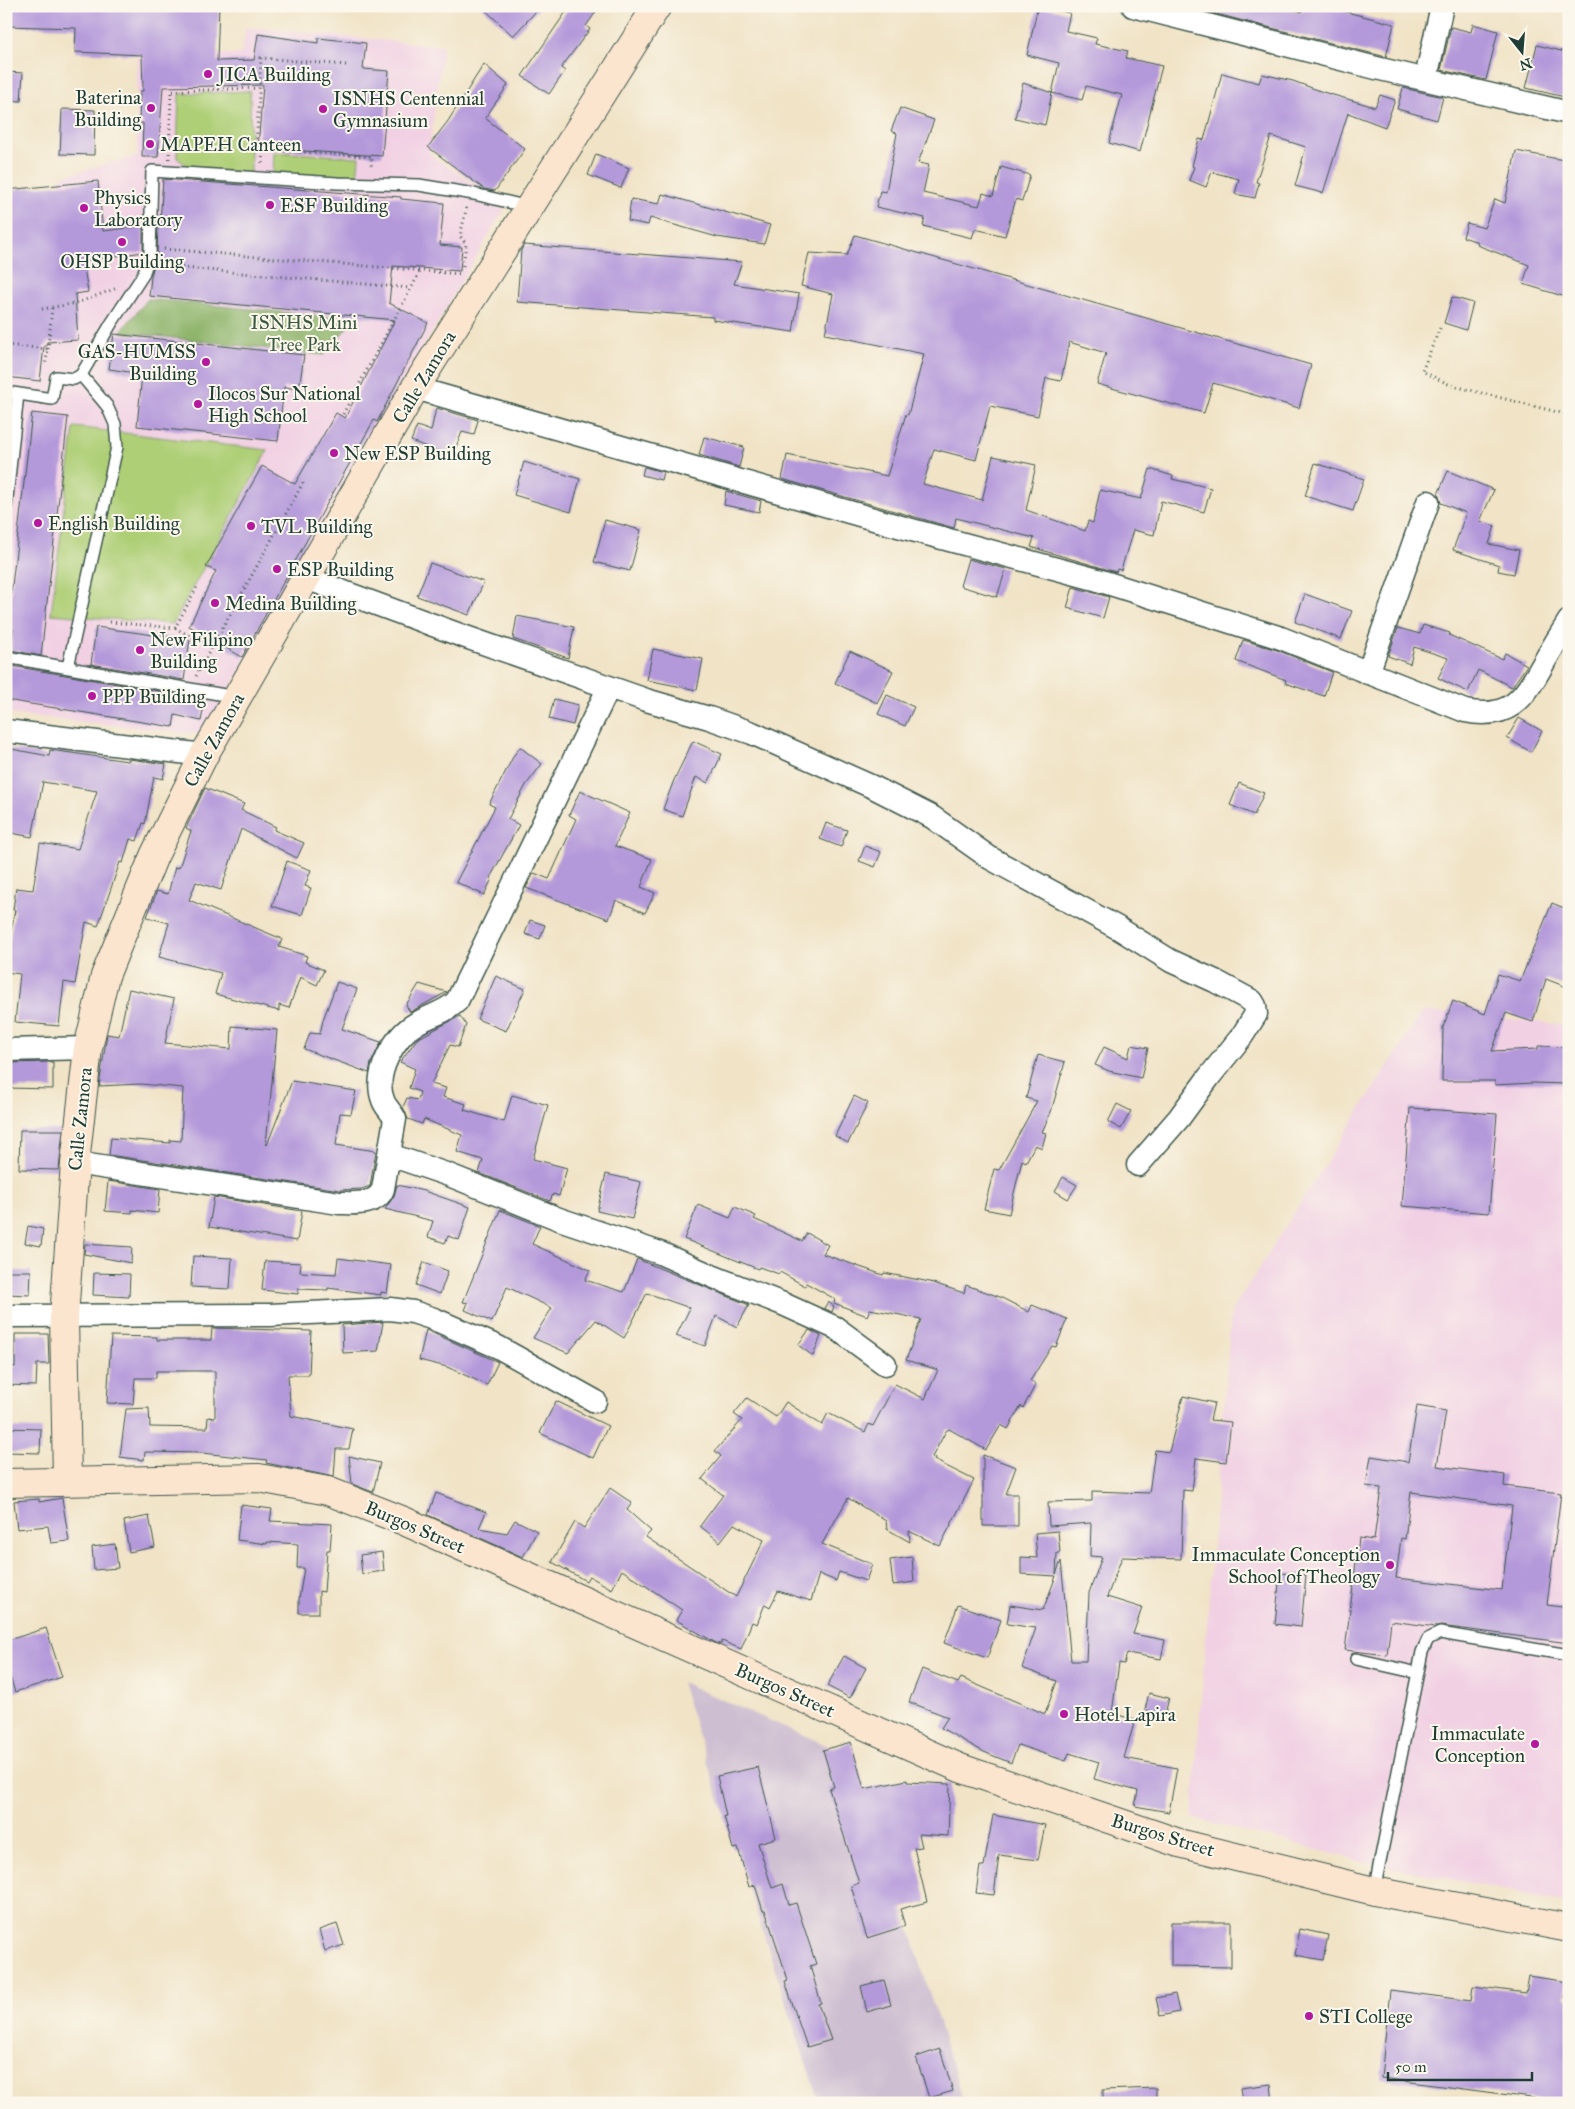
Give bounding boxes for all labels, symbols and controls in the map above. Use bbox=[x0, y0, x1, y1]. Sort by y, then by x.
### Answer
north arrow bbox=[1498, 28, 1548, 78]
text: N bbox=[1517, 54, 1534, 74]
place label: JICA Building bbox=[216, 63, 330, 87]
marker: JICA Building bbox=[202, 68, 214, 80]
place label: Baterina Building bbox=[74, 86, 142, 132]
place label: ISNHS Centennial Gymnasium bbox=[333, 87, 485, 132]
marker: Baterina Building bbox=[145, 102, 157, 114]
marker: ISNHS Centennial Gymnasium bbox=[317, 103, 329, 115]
place label: MAPEH Canteen bbox=[160, 133, 301, 156]
marker: MAPEH Canteen bbox=[144, 138, 156, 150]
place label: Physics Laboratory bbox=[94, 186, 184, 231]
place label: ESF Building bbox=[280, 194, 388, 218]
marker: ESF Building bbox=[264, 199, 276, 211]
marker: Physics Laboratory bbox=[78, 202, 90, 214]
marker: OHSP Building bbox=[116, 236, 128, 248]
place label: OHSP Building bbox=[60, 250, 184, 274]
park label: ISNHS Mini Tree Park bbox=[251, 311, 357, 356]
street label: Calle Zamora bbox=[387, 326, 461, 427]
place label: GAS-HUMSS Building bbox=[78, 340, 196, 386]
marker: GAS-HUMSS Building bbox=[200, 356, 212, 368]
place label: Ilocos Sur National High School bbox=[208, 382, 362, 428]
marker: Ilocos Sur National High School bbox=[192, 398, 204, 410]
place label: New ESP Building bbox=[344, 442, 491, 466]
marker: New ESP Building bbox=[328, 447, 340, 459]
place label: English Building bbox=[48, 512, 180, 536]
place label: TVL Building bbox=[261, 515, 373, 539]
marker: English Building bbox=[32, 517, 44, 529]
marker: TVL Building bbox=[245, 520, 257, 532]
place label: ESP Building bbox=[287, 558, 394, 582]
marker: ESP Building bbox=[271, 563, 283, 575]
place label: Medina Building bbox=[225, 592, 356, 616]
marker: Medina Building bbox=[209, 597, 221, 609]
place label: New Filipino Building bbox=[150, 628, 253, 674]
marker: New Filipino Building bbox=[134, 644, 146, 656]
place label: PPP Building bbox=[102, 685, 206, 709]
street label: Calle Zamora bbox=[179, 688, 250, 791]
marker: PPP Building bbox=[86, 690, 98, 702]
street label: Calle Zamora bbox=[63, 1065, 97, 1172]
street label: Burgos Street bbox=[361, 1496, 469, 1559]
place label: Immaculate Conception School of Theology bbox=[1192, 1543, 1381, 1589]
marker: Immaculate Conception School of Theology bbox=[1384, 1559, 1396, 1571]
street label: Burgos Street bbox=[731, 1658, 839, 1723]
place label: Hotel Lapira bbox=[1074, 1703, 1177, 1726]
marker: Hotel Lapira bbox=[1058, 1708, 1070, 1720]
place label: Immaculate Conception bbox=[1431, 1722, 1525, 1767]
marker: Immaculate Conception bbox=[1529, 1738, 1541, 1750]
street label: Burgos Street bbox=[1108, 1808, 1218, 1863]
place label: STI College bbox=[1319, 2005, 1413, 2029]
marker: STI College bbox=[1303, 2010, 1315, 2022]
scale bar bbox=[1388, 2049, 1531, 2081]
text: 50 m bbox=[1395, 2058, 1427, 2076]

